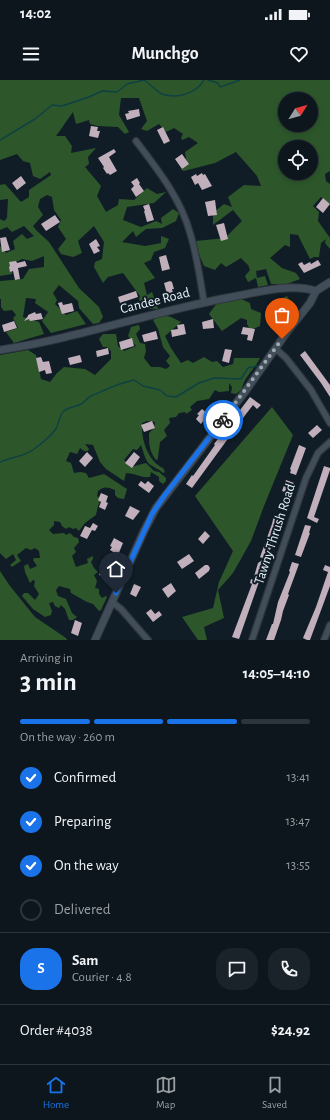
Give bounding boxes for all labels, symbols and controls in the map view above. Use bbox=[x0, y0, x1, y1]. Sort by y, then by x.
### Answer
text: 14:02 bbox=[20, 6, 51, 21]
icon: menu bbox=[20, 43, 42, 65]
icon: heart bbox=[288, 43, 310, 65]
text: Munchgo bbox=[131, 45, 199, 63]
north arrow bbox=[278, 92, 318, 132]
map controls bbox=[278, 92, 318, 180]
button: locate bbox=[278, 140, 318, 180]
street label: Candee Road bbox=[119, 286, 191, 316]
pin bbox=[265, 298, 299, 339]
icon: bag bbox=[271, 304, 293, 326]
courier bbox=[203, 400, 243, 440]
icon: bike bbox=[212, 409, 234, 431]
street label: Tawny Thrush Road bbox=[252, 482, 298, 586]
pin bbox=[99, 552, 133, 593]
icon: home bbox=[105, 558, 127, 580]
text: Arriving in bbox=[20, 652, 73, 665]
text: 14:05–14:10 bbox=[243, 666, 310, 681]
text: 3 min bbox=[20, 669, 77, 695]
text: On the way · 260 m bbox=[20, 731, 115, 744]
icon: check bbox=[20, 767, 42, 789]
text: Confirmed bbox=[54, 770, 116, 785]
text: 13:41 bbox=[286, 771, 310, 784]
icon: check bbox=[20, 811, 42, 833]
text: Preparing bbox=[54, 814, 111, 829]
text: 13:47 bbox=[286, 815, 310, 828]
icon: check bbox=[20, 855, 42, 877]
text: On the way bbox=[54, 858, 119, 873]
text: 13:55 bbox=[286, 859, 310, 872]
text: Delivered bbox=[54, 902, 111, 917]
button: chat bbox=[216, 948, 258, 990]
button: phone bbox=[268, 948, 310, 990]
text: Sam bbox=[72, 953, 98, 968]
text: S bbox=[37, 961, 45, 976]
text: Courier · 4.8 bbox=[72, 971, 132, 984]
text: Order #4038 bbox=[20, 1023, 93, 1038]
text: $24.92 bbox=[271, 1023, 310, 1038]
tab: Home bbox=[43, 1074, 69, 1111]
tab: Map bbox=[155, 1074, 177, 1111]
tab: Saved bbox=[262, 1074, 287, 1111]

